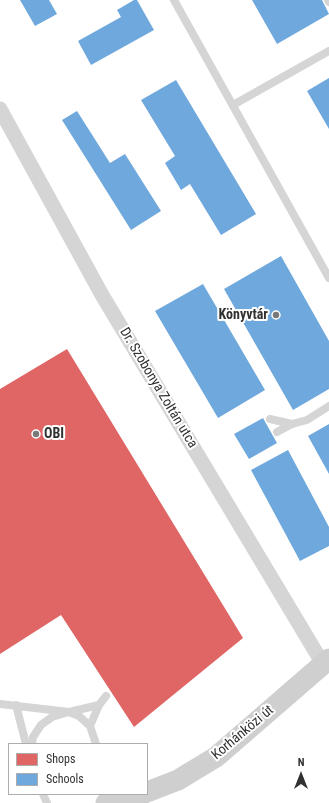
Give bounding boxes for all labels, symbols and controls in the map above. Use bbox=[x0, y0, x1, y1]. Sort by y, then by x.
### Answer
place label: Könyvtár bbox=[219, 307, 268, 323]
marker: Könyvtár bbox=[271, 310, 281, 320]
street label: Dr. Szobonya Zoltán utca bbox=[115, 325, 201, 451]
place label: OBI bbox=[44, 426, 64, 442]
marker: OBI bbox=[31, 429, 41, 439]
street label: Korhánközi út bbox=[209, 702, 277, 764]
legend bbox=[8, 743, 148, 795]
text: Shops bbox=[46, 752, 75, 766]
north arrow bbox=[281, 755, 321, 795]
text: N bbox=[298, 756, 304, 769]
text: Schools bbox=[46, 772, 84, 786]

